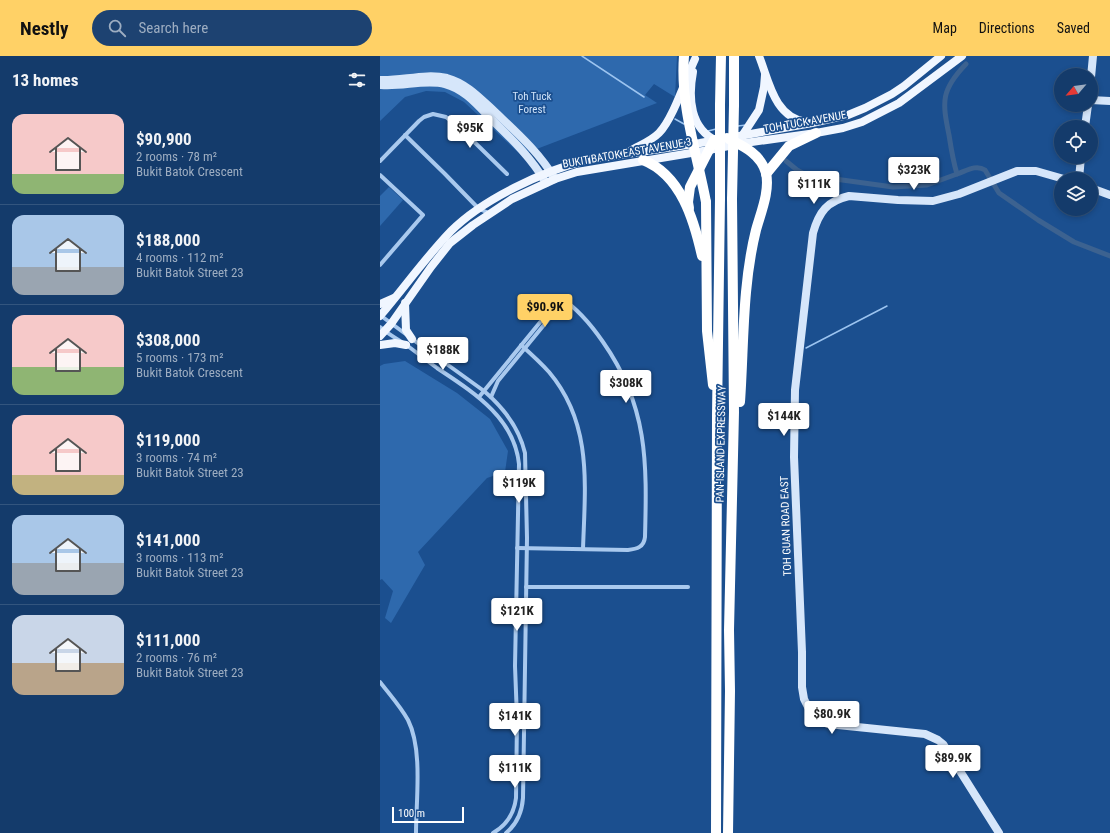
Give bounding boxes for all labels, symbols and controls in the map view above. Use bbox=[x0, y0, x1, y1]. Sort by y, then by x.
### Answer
search box bbox=[92, 10, 372, 46]
text: Nestly bbox=[20, 17, 68, 40]
icon: search bbox=[106, 17, 128, 39]
text: Search here bbox=[138, 19, 208, 37]
text: Map bbox=[933, 20, 957, 36]
text: Directions bbox=[979, 20, 1035, 36]
text: Saved bbox=[1057, 20, 1090, 36]
north arrow bbox=[1054, 68, 1098, 112]
map controls bbox=[1054, 68, 1098, 216]
icon: filters bbox=[346, 69, 368, 91]
text: 13 homes bbox=[12, 70, 78, 90]
park label: Toh Tuck Forest bbox=[513, 90, 551, 116]
street label: TOH TUCK AVENUE bbox=[763, 108, 848, 136]
pin: $95K bbox=[446, 115, 494, 149]
text: $95K bbox=[457, 120, 483, 135]
button: locate bbox=[1054, 120, 1098, 164]
text: $90,900 bbox=[136, 129, 192, 149]
icon: home bbox=[44, 130, 92, 178]
street label: BUKIT BATOK EAST AVENUE 3 bbox=[562, 135, 692, 171]
text: 2 rooms · 78 m² bbox=[136, 149, 217, 164]
pin: $323K bbox=[886, 157, 942, 191]
text: $323K bbox=[897, 162, 931, 177]
text: Bukit Batok Crescent bbox=[136, 164, 243, 179]
pin: $111K bbox=[786, 171, 842, 205]
button: layers bbox=[1054, 172, 1098, 216]
text: $111K bbox=[797, 176, 831, 191]
text: $188,000 bbox=[136, 230, 200, 250]
icon: home bbox=[44, 231, 92, 279]
text: 4 rooms · 112 m² bbox=[136, 250, 223, 265]
text: Bukit Batok Street 23 bbox=[136, 265, 244, 280]
pin: $90.9K bbox=[512, 294, 578, 328]
text: $90.9K bbox=[526, 299, 564, 314]
text: $308,000 bbox=[136, 330, 200, 350]
icon: home bbox=[44, 331, 92, 379]
pin: $188K bbox=[415, 337, 471, 371]
text: $188K bbox=[426, 342, 460, 357]
text: 5 rooms · 173 m² bbox=[136, 350, 223, 365]
text: Bukit Batok Crescent bbox=[136, 365, 243, 380]
pin: $308K bbox=[598, 370, 654, 404]
text: $308K bbox=[609, 375, 643, 390]
street label: PAN-ISLAND EXPRESSWAY bbox=[713, 385, 729, 503]
pin: $144K bbox=[756, 403, 812, 437]
text: $144K bbox=[767, 408, 801, 423]
text: $119,000 bbox=[136, 430, 200, 450]
icon: home bbox=[44, 431, 92, 479]
text: 3 rooms · 74 m² bbox=[136, 450, 217, 465]
text: Bukit Batok Street 23 bbox=[136, 465, 244, 480]
pin: $119K bbox=[491, 470, 547, 504]
text: $119K bbox=[502, 475, 536, 490]
street label: TOH GUAN ROAD EAST bbox=[778, 475, 794, 576]
text: $141,000 bbox=[136, 530, 200, 550]
icon: home bbox=[44, 531, 92, 579]
text: 3 rooms · 113 m² bbox=[136, 550, 223, 565]
text: Bukit Batok Street 23 bbox=[136, 565, 244, 580]
pin: $121K bbox=[489, 598, 545, 632]
text: $121K bbox=[500, 603, 534, 618]
text: $111,000 bbox=[136, 630, 200, 650]
icon: home bbox=[44, 631, 92, 679]
text: 2 rooms · 76 m² bbox=[136, 650, 217, 665]
text: Bukit Batok Street 23 bbox=[136, 665, 244, 680]
pin: $80.9K bbox=[799, 701, 865, 735]
pin: $141K bbox=[487, 703, 543, 737]
text: $80.9K bbox=[813, 706, 851, 721]
text: $141K bbox=[498, 708, 532, 723]
pin: $89.9K bbox=[920, 745, 986, 779]
text: $89.9K bbox=[934, 750, 972, 765]
pin: $111K bbox=[487, 755, 543, 789]
text: $111K bbox=[498, 760, 532, 775]
scale bar bbox=[392, 805, 464, 824]
text: 100 m bbox=[398, 807, 425, 820]

